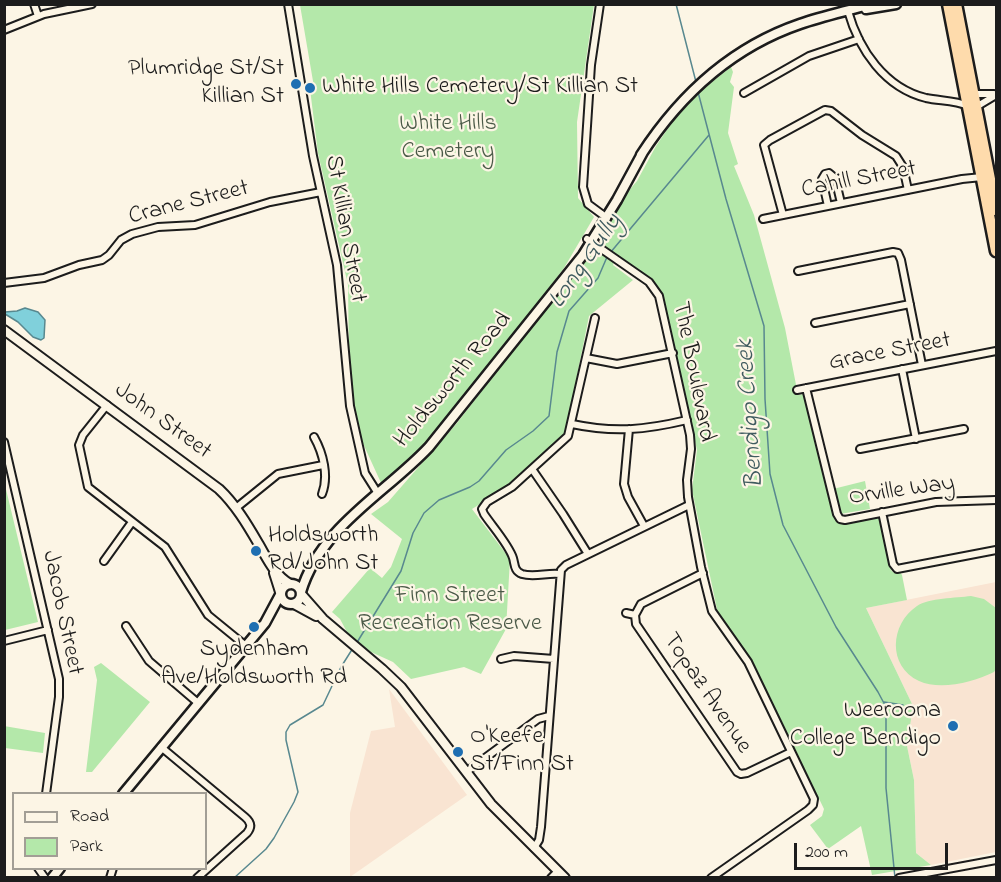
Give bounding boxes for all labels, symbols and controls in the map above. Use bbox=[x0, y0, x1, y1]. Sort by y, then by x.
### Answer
place label: Plumridge St/St Killian St bbox=[128, 56, 284, 112]
place label: White Hills Cemetery/St Killian St bbox=[322, 74, 638, 102]
marker: Plumridge St/St Killian St bbox=[289, 77, 303, 91]
marker: White Hills Cemetery/St Killian St bbox=[303, 81, 317, 95]
park label: White Hills Cemetery bbox=[399, 111, 497, 167]
street label: St Killian Street bbox=[317, 153, 371, 305]
street label: Cahill Street bbox=[799, 156, 919, 206]
street label: Crane Street bbox=[126, 175, 252, 233]
water label: Long Gully bbox=[543, 209, 631, 315]
street label: The Boulevard bbox=[664, 299, 720, 445]
street label: Holdsworth Road bbox=[389, 307, 519, 455]
street label: Grace Street bbox=[827, 327, 953, 379]
water label: Bendigo Creek bbox=[731, 338, 773, 490]
street label: John Street bbox=[108, 377, 216, 467]
street label: Orville Way bbox=[847, 470, 957, 514]
place label: Holdsworth Rd/John St bbox=[268, 523, 378, 579]
marker: Holdsworth Rd/John St bbox=[249, 544, 263, 558]
street label: Jacob Street bbox=[34, 548, 88, 678]
park label: Finn Street Recreation Reserve bbox=[358, 583, 542, 639]
marker: Sydenham Ave/Holdsworth Rd bbox=[247, 620, 261, 634]
street label: Topaz Avenue bbox=[655, 628, 757, 760]
place label: Sydenham Ave/Holdsworth Rd bbox=[161, 637, 347, 693]
place label: Weeroona College Bendigo bbox=[790, 698, 941, 754]
marker: Weeroona College Bendigo bbox=[946, 719, 960, 733]
place label: O'Keefe St/Finn St bbox=[470, 724, 574, 780]
marker: O'Keefe St/Finn St bbox=[451, 745, 465, 759]
legend bbox=[12, 792, 207, 870]
text: Road bbox=[70, 804, 109, 830]
scale bar bbox=[797, 831, 952, 869]
text: Park bbox=[70, 834, 103, 860]
text: 200 m bbox=[805, 840, 848, 866]

